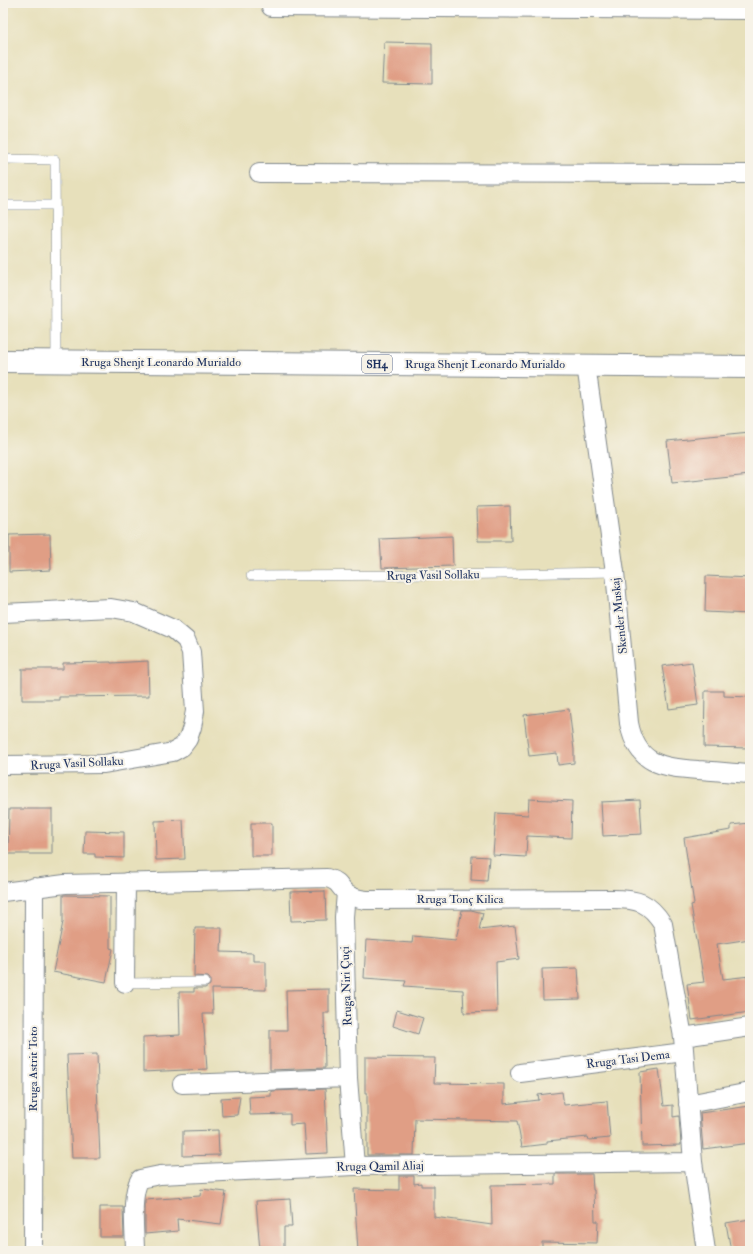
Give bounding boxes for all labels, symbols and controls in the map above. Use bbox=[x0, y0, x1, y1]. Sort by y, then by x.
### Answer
street label: Rruga Shenjt Leonardo Murialdo bbox=[81, 355, 241, 370]
road number: SH4 bbox=[362, 355, 392, 373]
street label: Rruga Shenjt Leonardo Murialdo bbox=[405, 357, 565, 372]
street label: Rruga Vasil Sollaku bbox=[386, 567, 480, 584]
street label: Skender Muskaj bbox=[608, 577, 631, 655]
street label: Rruga Vasil Sollaku bbox=[30, 754, 124, 773]
street label: Rruga Tonç Kilica bbox=[417, 892, 504, 907]
street label: Rruga Niri Çuçi bbox=[338, 946, 355, 1026]
street label: Rruga Astrit Toto bbox=[26, 1026, 41, 1112]
street label: Rruga Tasi Dema bbox=[585, 1047, 672, 1072]
street label: Rruga Qamil Aliaj bbox=[336, 1158, 424, 1175]

